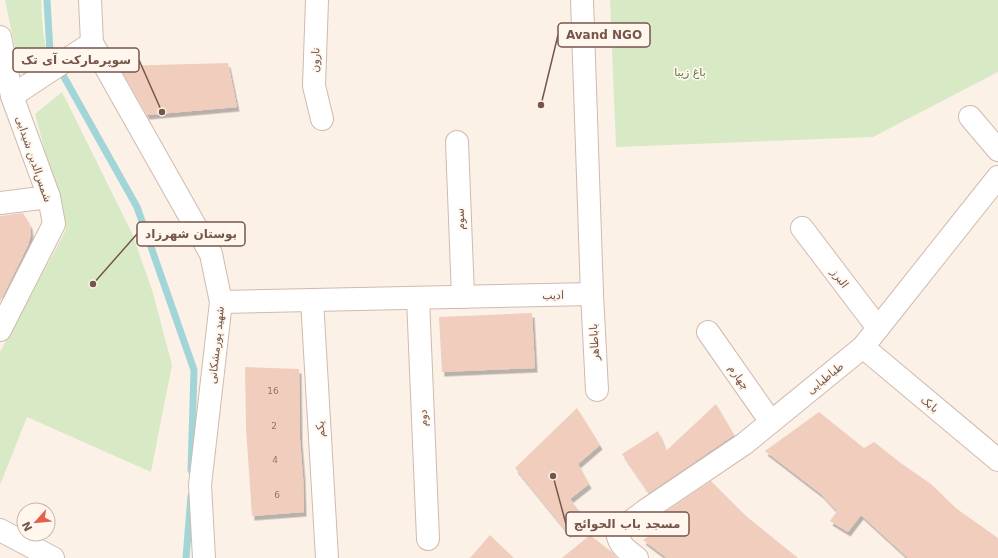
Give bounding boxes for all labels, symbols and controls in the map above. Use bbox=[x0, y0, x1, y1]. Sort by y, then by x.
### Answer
callout: Avand NGO bbox=[558, 23, 650, 47]
text: Avand NGO bbox=[566, 28, 642, 42]
street label: نارون bbox=[309, 47, 322, 73]
callout: سوپرمارکت آی تک bbox=[13, 48, 139, 72]
text: سوپرمارکت آی تک bbox=[21, 52, 131, 68]
park label: باغ زیبا bbox=[674, 66, 706, 79]
street label: شمس‌الدین شیدایی bbox=[13, 114, 54, 204]
street label: سوم bbox=[454, 208, 467, 230]
callout: بوستان شهرزاد bbox=[137, 222, 245, 246]
text: بوستان شهرزاد bbox=[145, 227, 237, 242]
street label: البرز bbox=[827, 265, 851, 291]
street label: ادیب bbox=[542, 289, 564, 302]
street label: شهید پورمشکانی bbox=[206, 305, 227, 385]
street label: باباطاهر bbox=[587, 323, 602, 362]
street label: طباطبایی bbox=[804, 360, 846, 397]
street label: چهارم bbox=[725, 362, 752, 392]
house number: 16 bbox=[267, 386, 279, 396]
street label: بابک bbox=[918, 393, 941, 416]
street label: دوم bbox=[417, 409, 430, 427]
street label: یکم bbox=[314, 420, 327, 438]
house number: 2 bbox=[271, 421, 277, 431]
house number: 4 bbox=[272, 455, 278, 465]
house number: 6 bbox=[274, 490, 280, 500]
north arrow bbox=[16, 502, 56, 542]
callout: مسجد باب الحوائج bbox=[566, 512, 689, 536]
text: مسجد باب الحوائج bbox=[574, 517, 680, 532]
text: N bbox=[20, 519, 35, 533]

